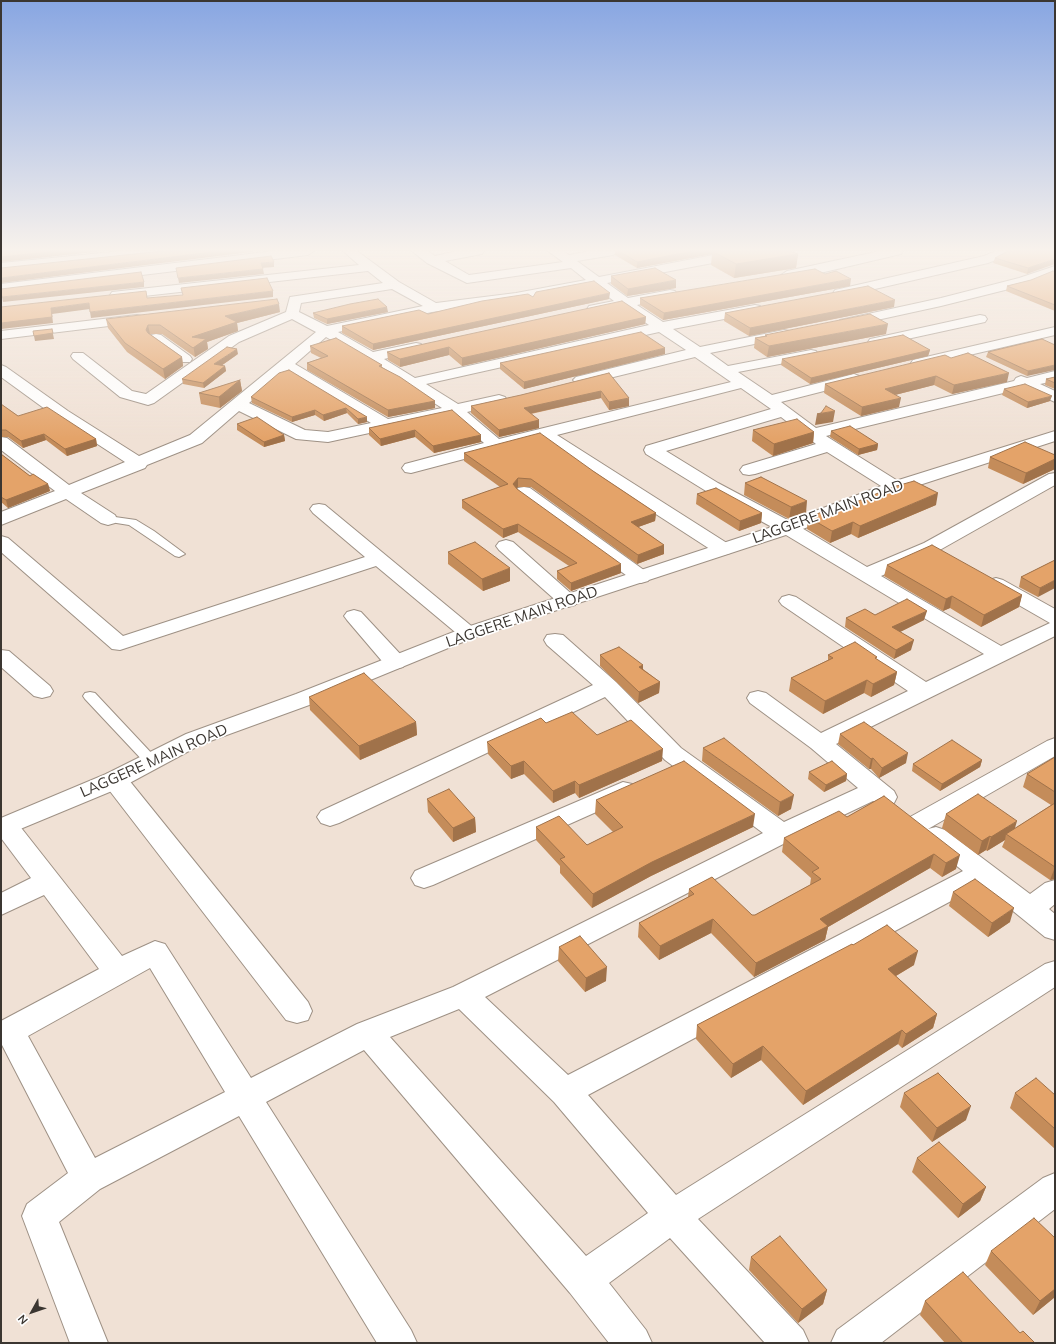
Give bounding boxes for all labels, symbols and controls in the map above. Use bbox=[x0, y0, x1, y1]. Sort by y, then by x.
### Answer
street label: LAGGERE MAIN ROAD bbox=[750, 476, 906, 548]
street label: LAGGERE MAIN ROAD bbox=[444, 583, 600, 651]
street label: LAGGERE MAIN ROAD bbox=[78, 720, 230, 802]
north arrow bbox=[12, 1292, 52, 1332]
text: N bbox=[15, 1312, 31, 1327]

